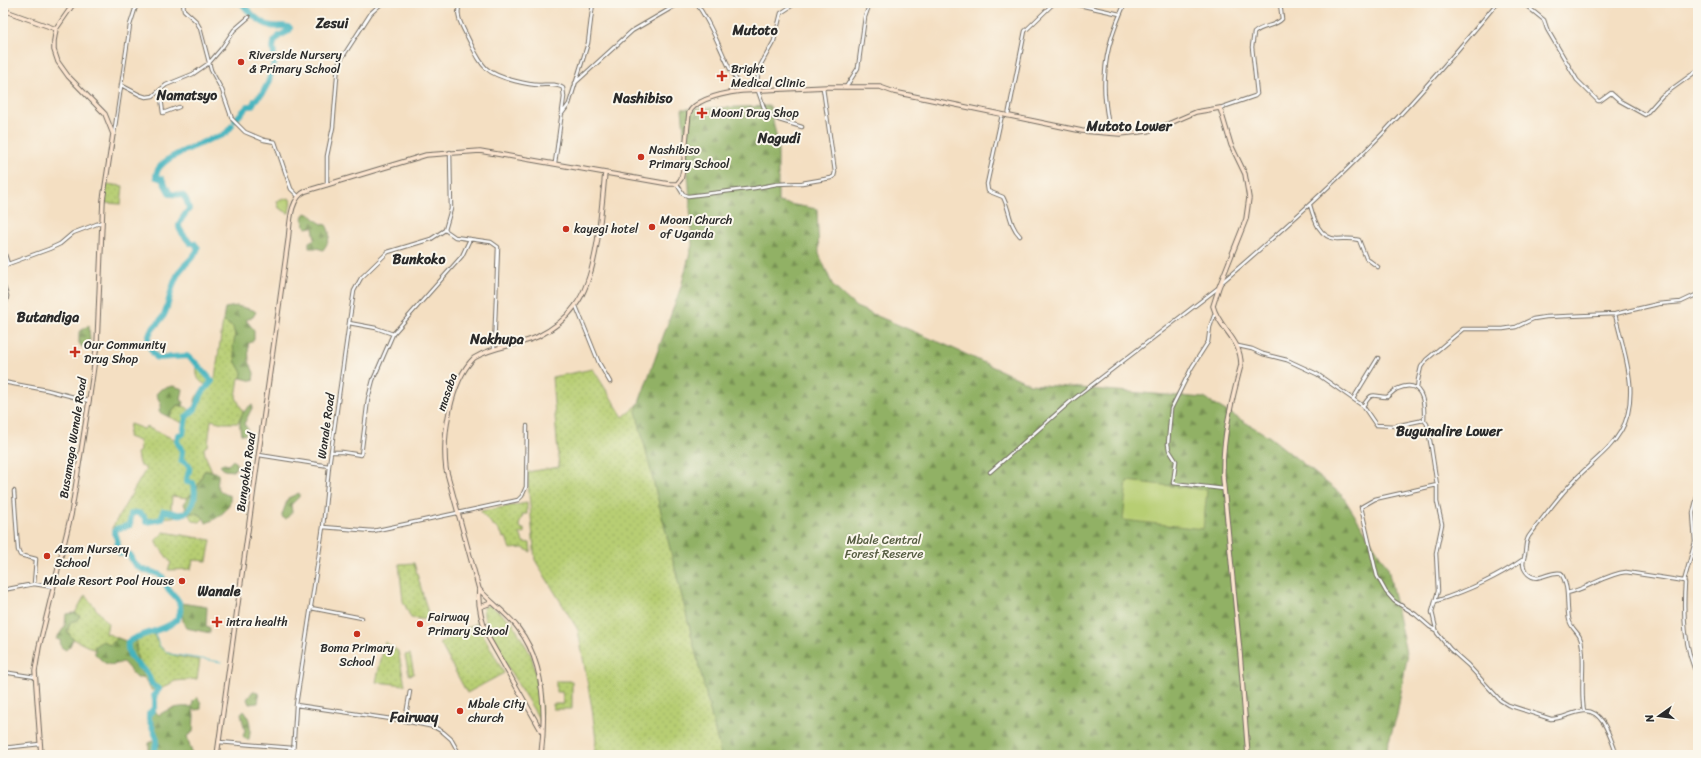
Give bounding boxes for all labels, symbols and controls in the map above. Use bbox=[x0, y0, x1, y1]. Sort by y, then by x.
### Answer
district label: Zesui bbox=[315, 11, 349, 36]
district label: Mutoto bbox=[731, 18, 778, 43]
place label: Riverside Nursery & Primary School bbox=[249, 44, 342, 80]
marker: Riverside Nursery & Primary School bbox=[236, 57, 246, 67]
place label: Bright Medical Clinic bbox=[731, 58, 805, 94]
marker: Bright Medical Clinic bbox=[716, 70, 728, 82]
district label: Namatsyo bbox=[156, 83, 217, 108]
district label: Nashibiso bbox=[612, 86, 674, 111]
place label: Mooni Drug Shop bbox=[711, 102, 799, 124]
marker: Mooni Drug Shop bbox=[696, 107, 708, 119]
district label: Mutoto Lower bbox=[1085, 114, 1173, 139]
district label: Nagudi bbox=[757, 126, 801, 151]
place label: Nashibiso Primary School bbox=[649, 139, 730, 175]
marker: Nashibiso Primary School bbox=[636, 152, 646, 162]
place label: Mooni Church of Uganda bbox=[660, 209, 732, 245]
place label: kayegi hotel bbox=[574, 218, 639, 240]
marker: Mooni Church of Uganda bbox=[647, 222, 657, 232]
marker: kayegi hotel bbox=[561, 224, 571, 234]
district label: Bunkoko bbox=[393, 247, 445, 272]
district label: Butandiga bbox=[17, 305, 79, 330]
district label: Nakhupa bbox=[469, 327, 525, 352]
place label: Our Community Drug Shop bbox=[84, 334, 167, 370]
marker: Our Community Drug Shop bbox=[69, 346, 81, 358]
street label: masaba bbox=[430, 370, 464, 414]
street label: Busamaga Wanale Road bbox=[53, 375, 94, 500]
street label: Wanale Road bbox=[311, 391, 342, 460]
district label: Bugunalire Lower bbox=[1396, 419, 1503, 444]
street label: Bungokho Road bbox=[230, 430, 263, 513]
park label: Mbale Central Forest Reserve bbox=[845, 529, 923, 565]
place label: Azam Nursery School bbox=[54, 538, 130, 574]
marker: Azam Nursery School bbox=[42, 551, 52, 561]
place label: Mbale Resort Pool House bbox=[43, 570, 174, 592]
marker: Mbale Resort Pool House bbox=[177, 576, 187, 586]
district label: Wanale bbox=[197, 579, 241, 604]
place label: Fairway Primary School bbox=[428, 606, 509, 642]
place label: intra health bbox=[226, 611, 288, 633]
marker: intra health bbox=[211, 616, 223, 628]
marker: Fairway Primary School bbox=[415, 619, 425, 629]
marker: Boma Primary School bbox=[352, 629, 362, 639]
place label: Boma Primary School bbox=[320, 637, 395, 673]
place label: Mbale City church bbox=[468, 693, 526, 729]
north arrow bbox=[1639, 696, 1679, 736]
district label: Fairway bbox=[389, 705, 439, 730]
marker: Mbale City church bbox=[455, 706, 465, 716]
text: N bbox=[1640, 712, 1660, 725]

